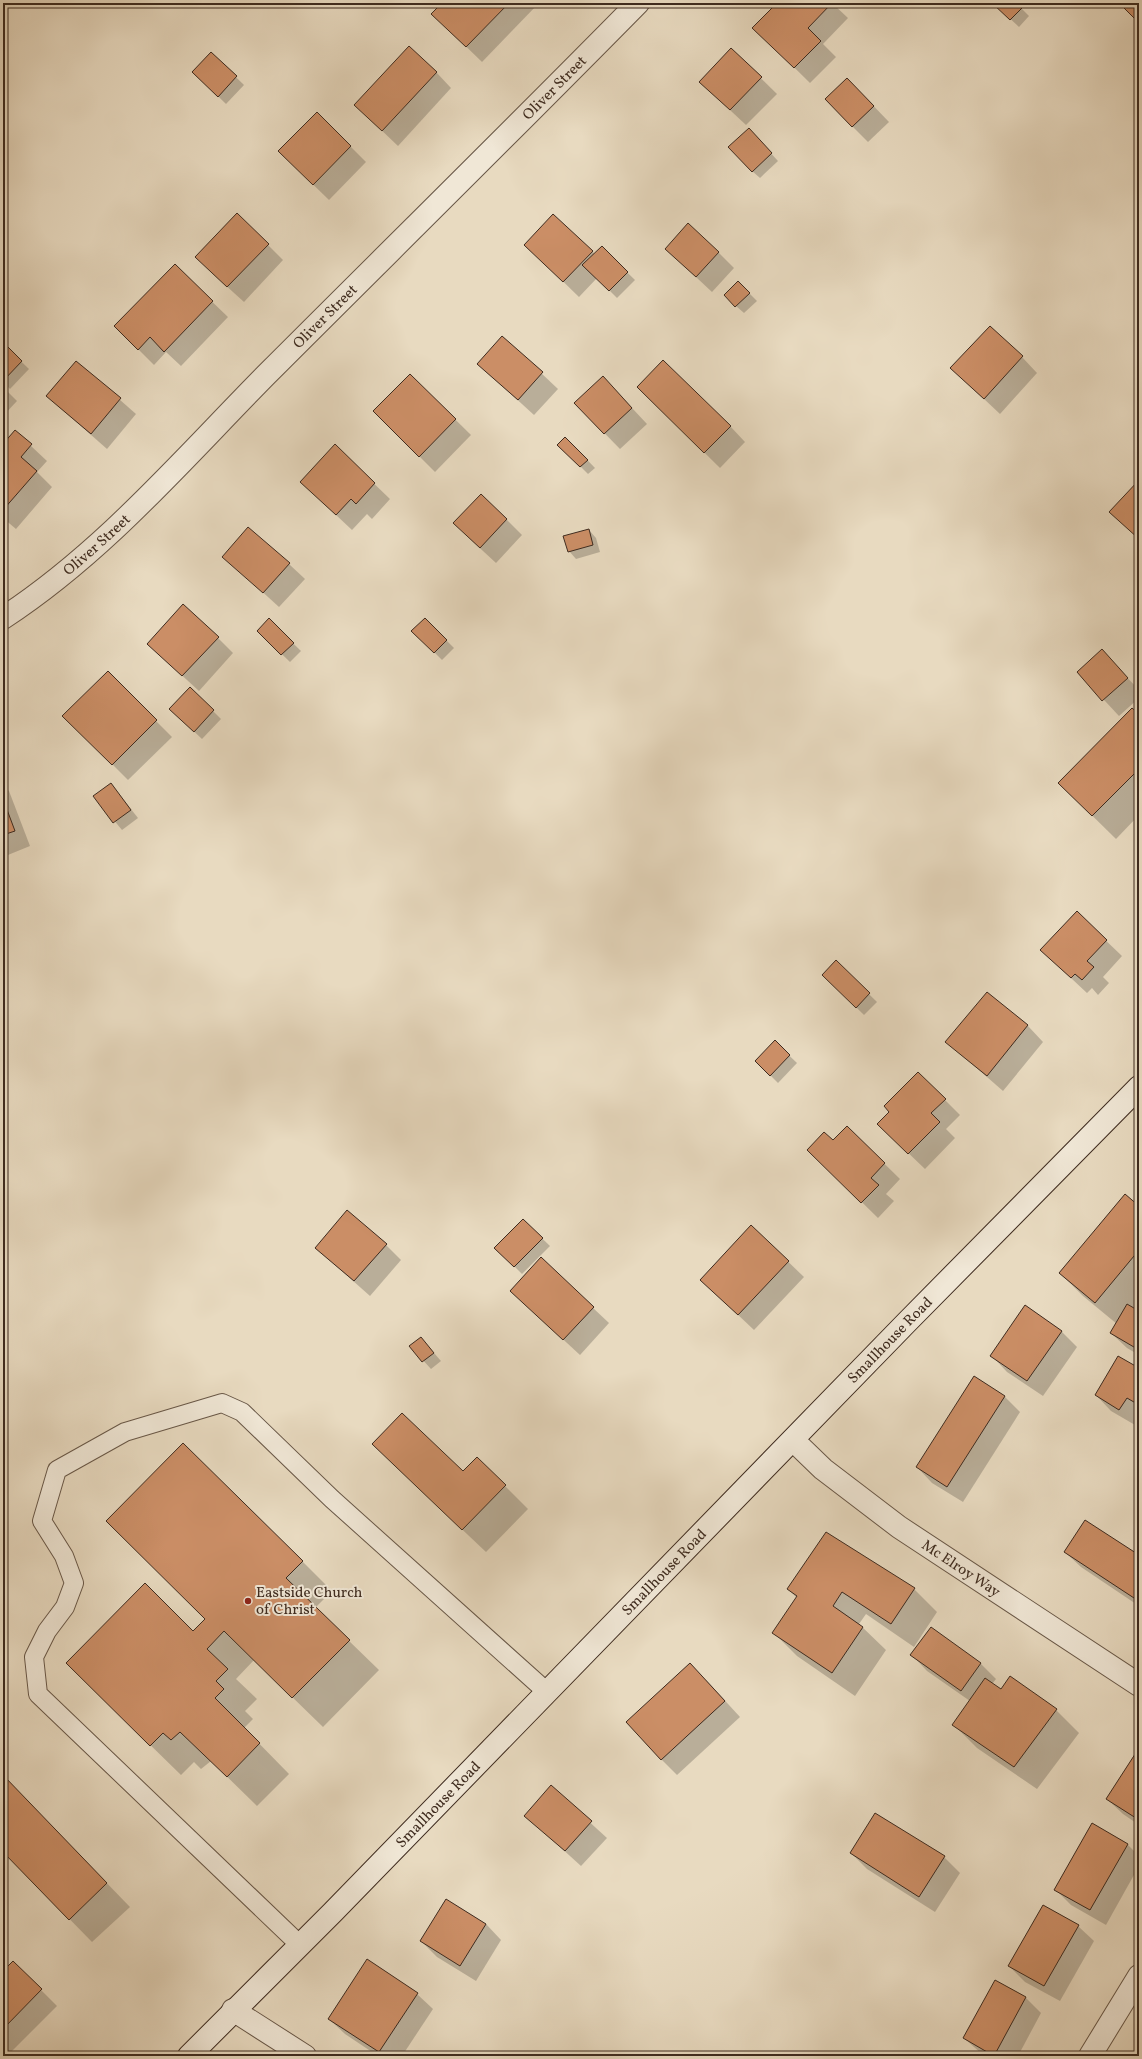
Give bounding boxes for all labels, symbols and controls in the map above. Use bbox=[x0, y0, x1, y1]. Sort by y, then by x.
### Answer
street label: Oliver Street bbox=[518, 52, 592, 126]
street label: Oliver Street bbox=[289, 280, 363, 354]
street label: Oliver Street bbox=[59, 510, 136, 581]
street label: Smallhouse Road bbox=[844, 1293, 938, 1389]
street label: Smallhouse Road bbox=[618, 1525, 712, 1621]
street label: Mc Elroy Way bbox=[917, 1536, 1004, 1603]
place label: Eastside Church of Christ bbox=[256, 1583, 362, 1621]
marker: Eastside Church of Christ bbox=[243, 1596, 253, 1606]
street label: Smallhouse Road bbox=[392, 1757, 486, 1853]

